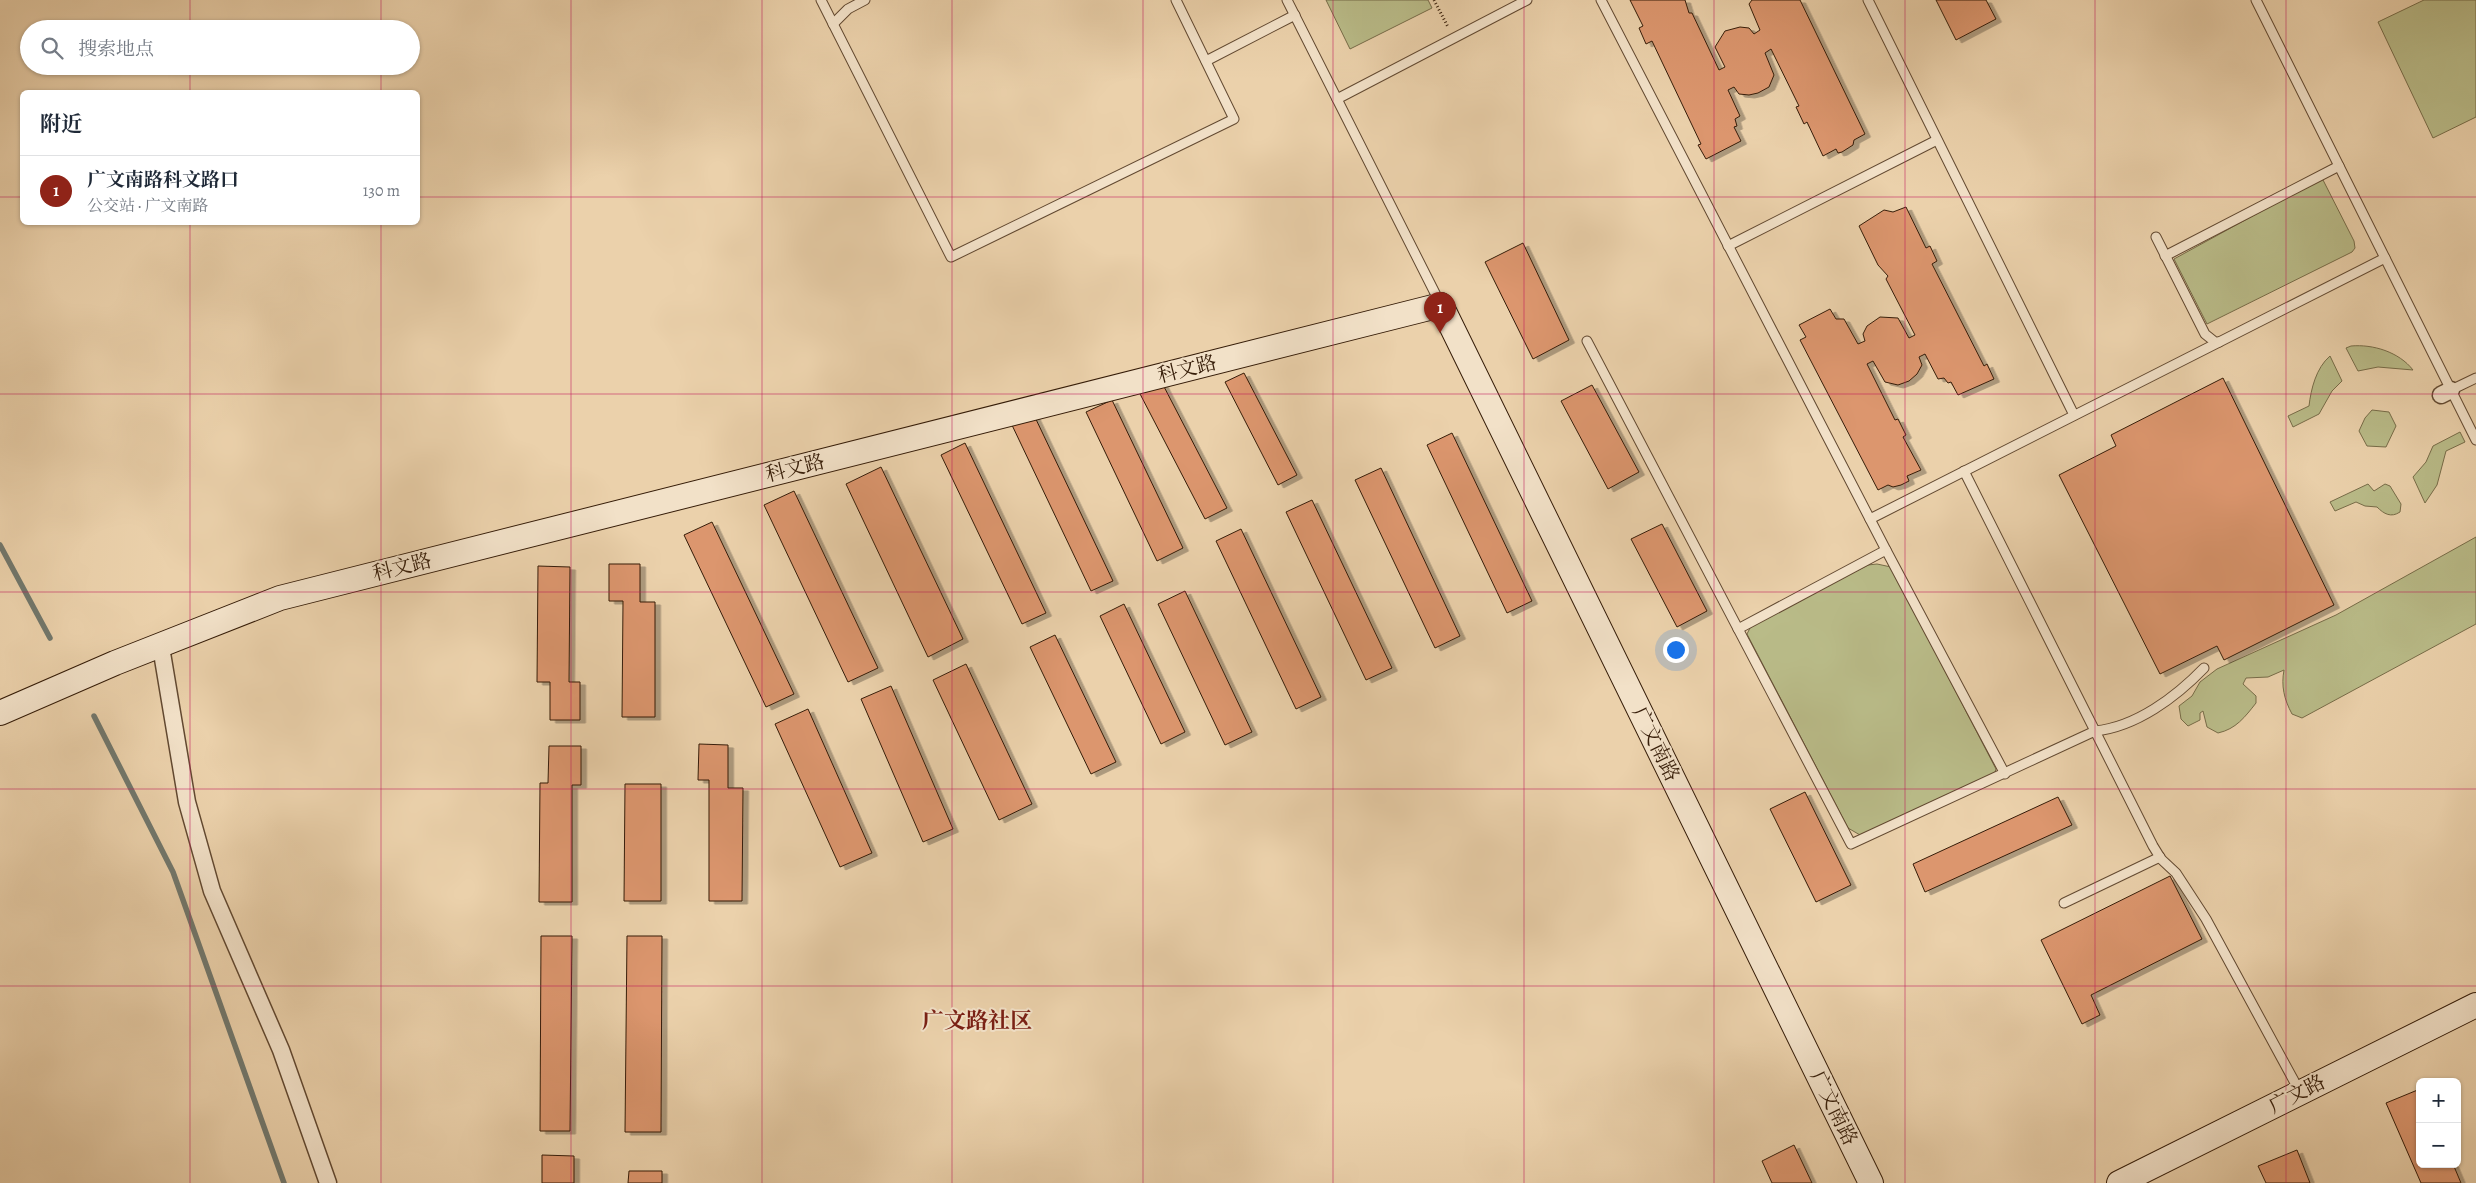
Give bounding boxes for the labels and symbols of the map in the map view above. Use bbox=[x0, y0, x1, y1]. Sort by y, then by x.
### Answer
pin: 1 bbox=[1424, 292, 1456, 333]
street label: 科文路 bbox=[1155, 349, 1219, 389]
street label: 科文路 bbox=[763, 448, 827, 488]
street label: 科文路 bbox=[370, 547, 434, 587]
your location bbox=[1663, 637, 1689, 663]
street label: 广文南路 bbox=[1626, 702, 1686, 786]
district label: 广文路社区 bbox=[922, 1006, 1032, 1036]
street label: 广文南路 bbox=[1804, 1066, 1864, 1150]
street label: 广文路 bbox=[2264, 1068, 2330, 1120]

